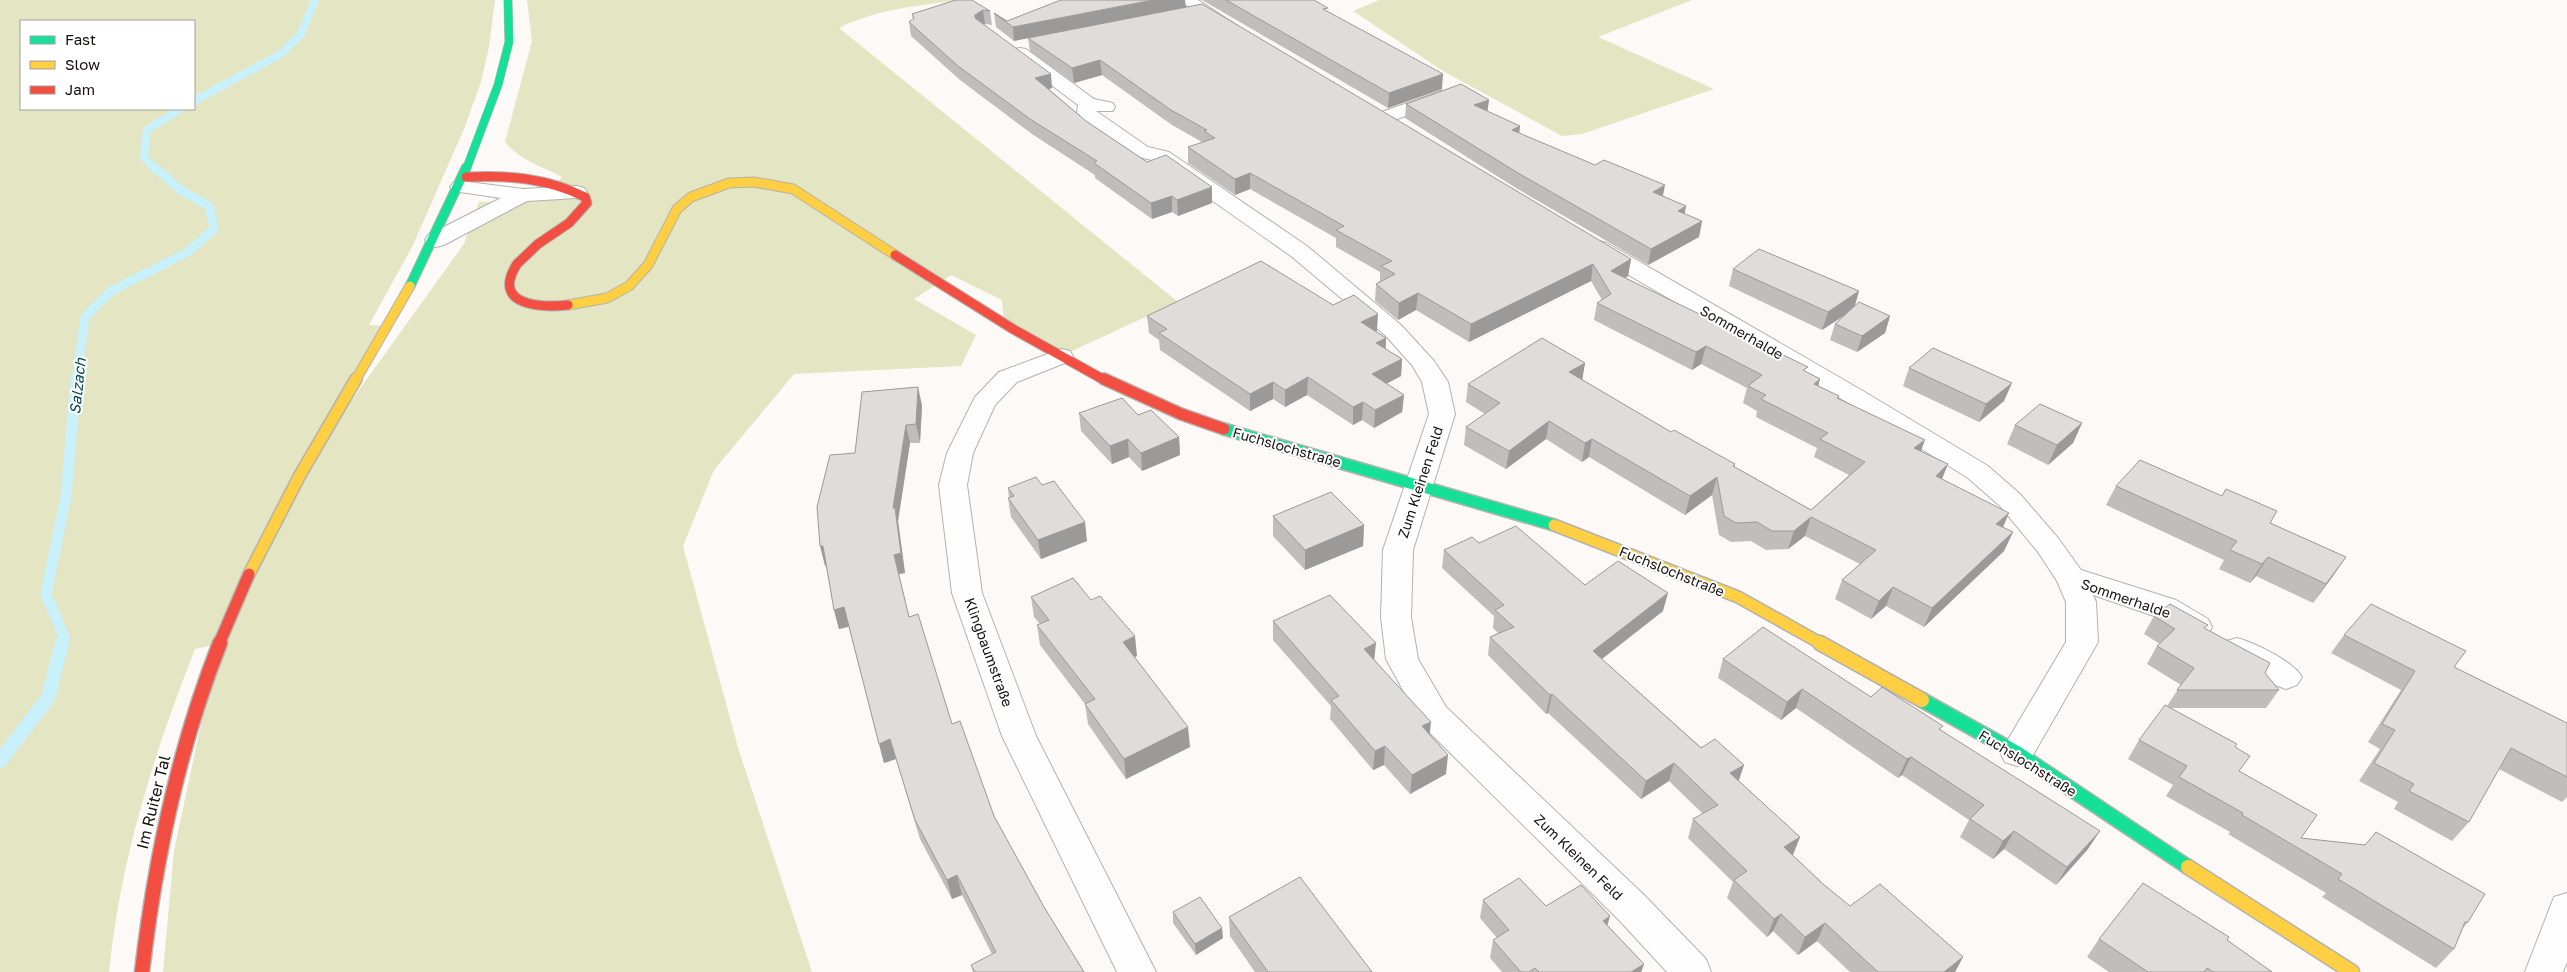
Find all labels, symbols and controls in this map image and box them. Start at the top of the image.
legend [20,20,195,110]
text: Fast [65,30,96,48]
text: Slow [65,55,100,73]
text: Jam [65,80,95,98]
street label: Sommerhalde [1697,301,1787,363]
water label: Salzach [65,356,89,415]
street label: Fuchslochstraße [1231,423,1343,471]
street label: Zum Kleinen Feld [1394,424,1446,540]
street label: Fuchslochstraße [1617,542,1727,600]
street label: Sommerhalde [2079,575,2173,621]
street label: Klingbaumstraße [961,595,1017,709]
street label: Fuchslochstraße [1976,726,2080,800]
street label: Im Ruiter Tal [132,753,174,851]
street label: Zum Kleinen Feld [1531,810,1627,904]

